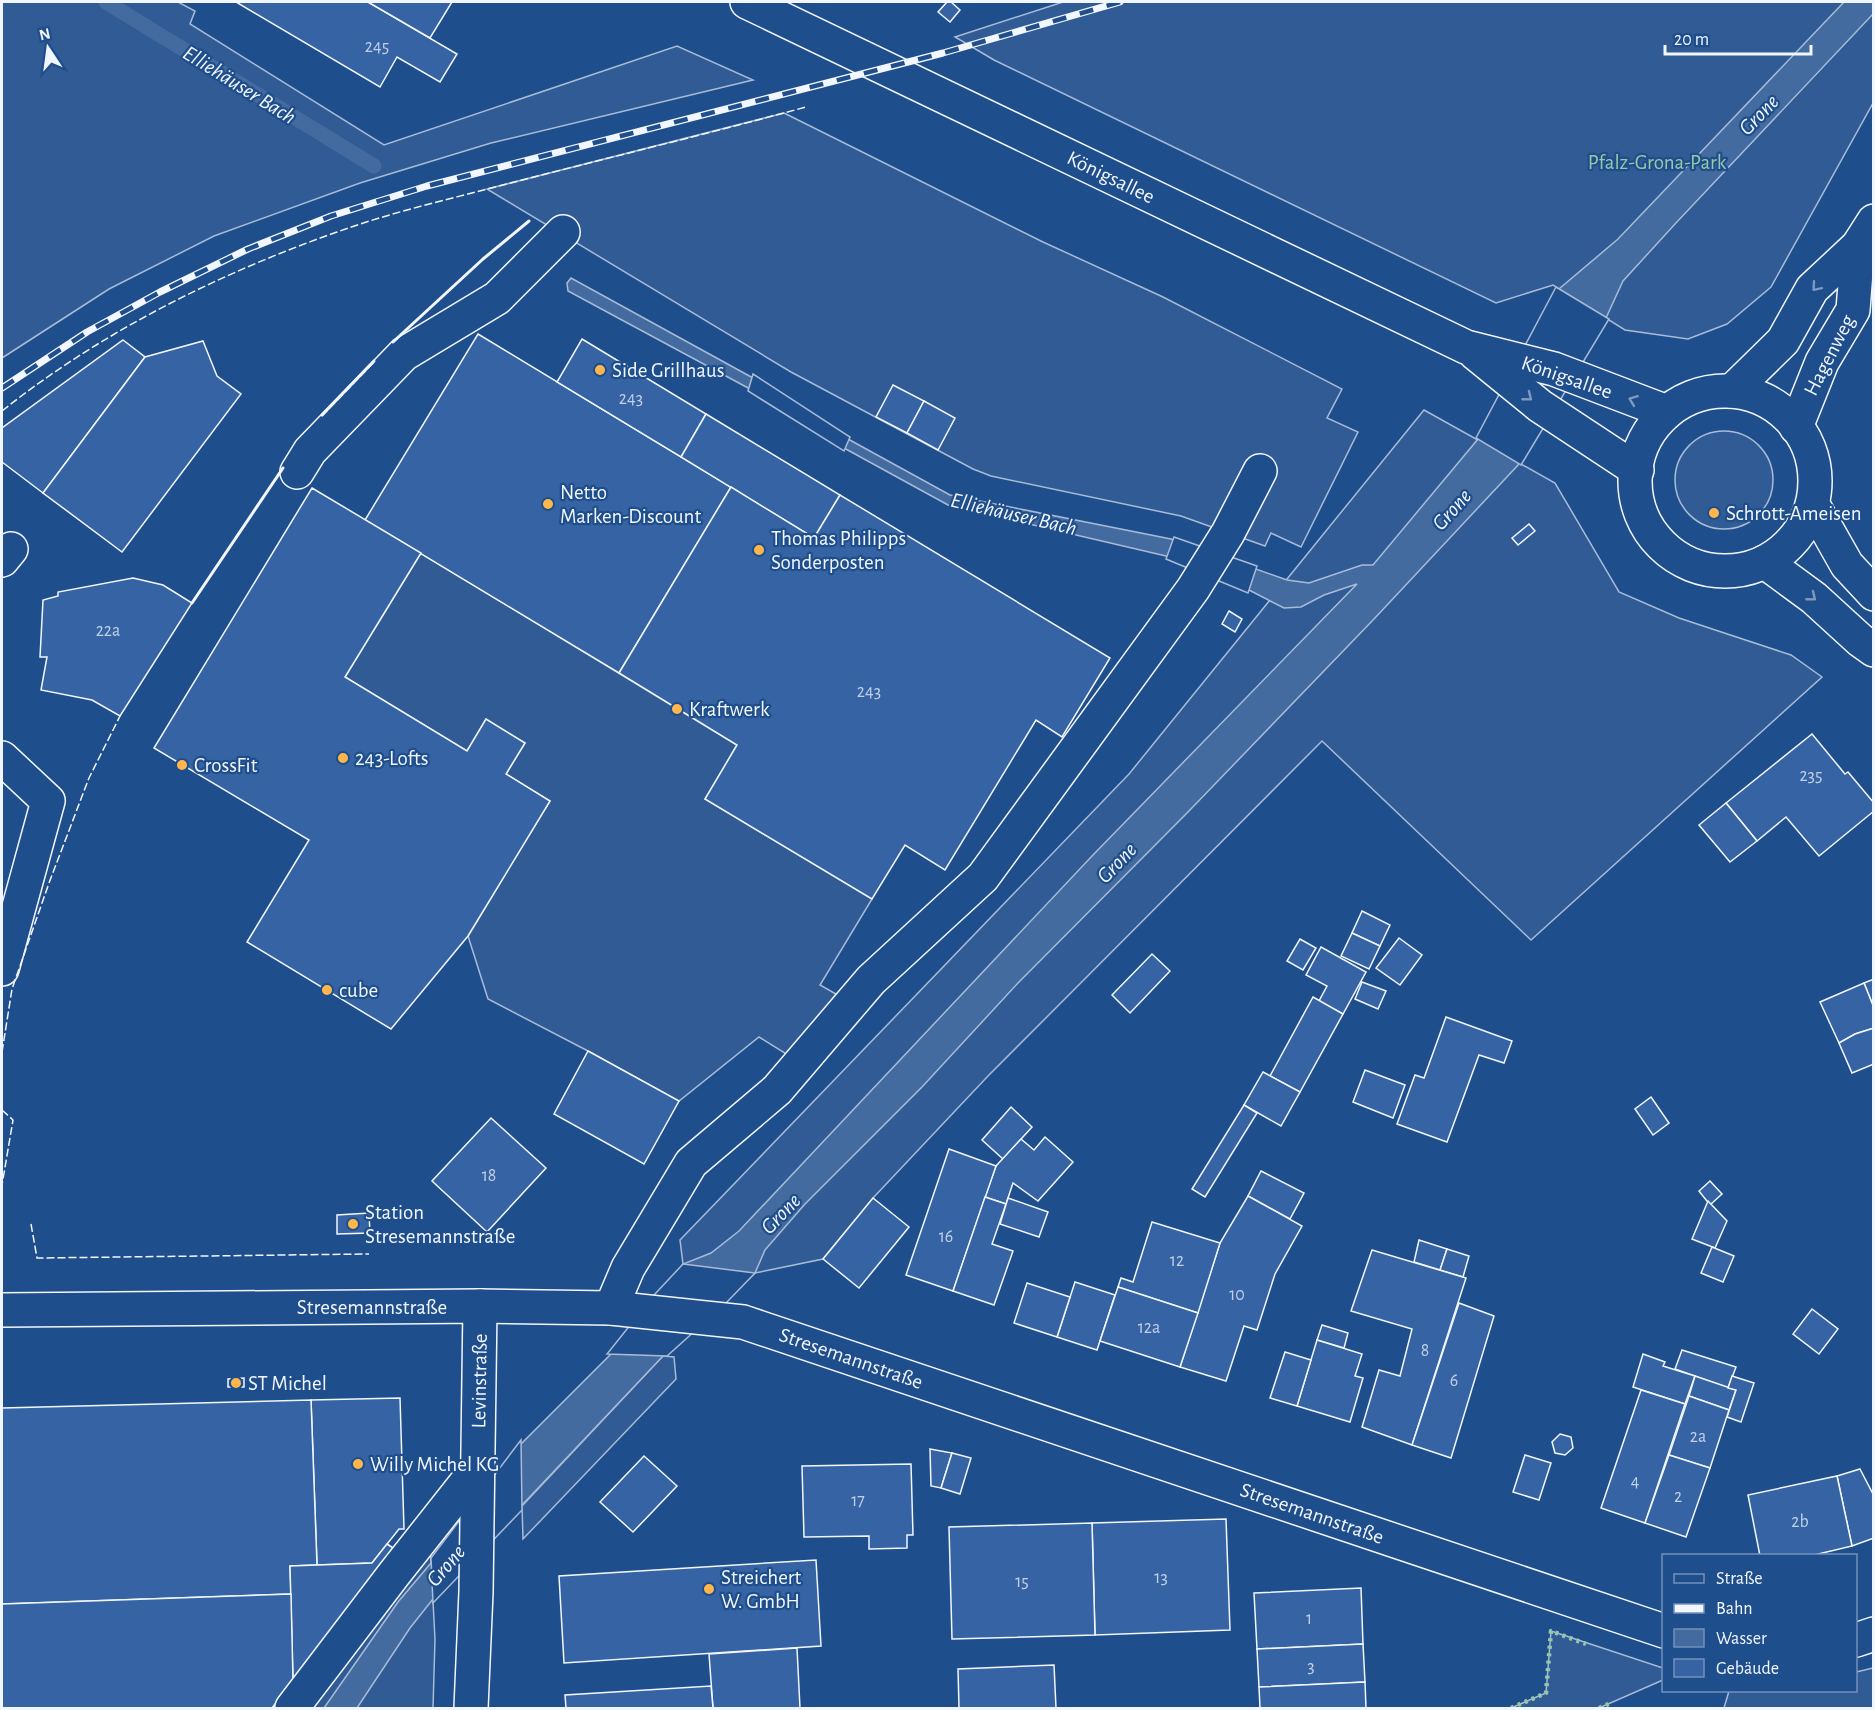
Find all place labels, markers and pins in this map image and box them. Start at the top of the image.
place label: Side Grillhaus [612,360,725,381]
marker: Side Grillhaus [593,363,607,377]
place label: Netto Marken-Discount [560,482,701,527]
marker: Netto Marken-Discount [541,497,555,511]
place label: Schrott-Ameisen [1726,503,1862,524]
marker: Schrott-Ameisen [1707,506,1721,520]
place label: Thomas Philipps Sonderposten [771,528,906,573]
marker: Thomas Philipps Sonderposten [752,543,766,557]
place label: Kraftwerk [689,699,770,720]
marker: Kraftwerk [670,702,684,716]
place label: 243-Lofts [355,748,428,769]
marker: 243-Lofts [336,751,350,765]
place label: CrossFit [194,755,258,776]
marker: CrossFit [175,758,189,772]
place label: cube [339,980,378,1001]
marker: cube [320,983,334,997]
place label: Station Stresemannstraße [365,1202,515,1247]
marker: Station Stresemannstraße [346,1217,360,1231]
place label: ST Michel [248,1373,327,1394]
marker: ST Michel [229,1376,243,1390]
place label: Willy Michel KG [370,1454,499,1475]
marker: Willy Michel KG [351,1457,365,1471]
place label: Streichert W. GmbH [721,1567,802,1612]
marker: Streichert W. GmbH [702,1582,716,1596]

